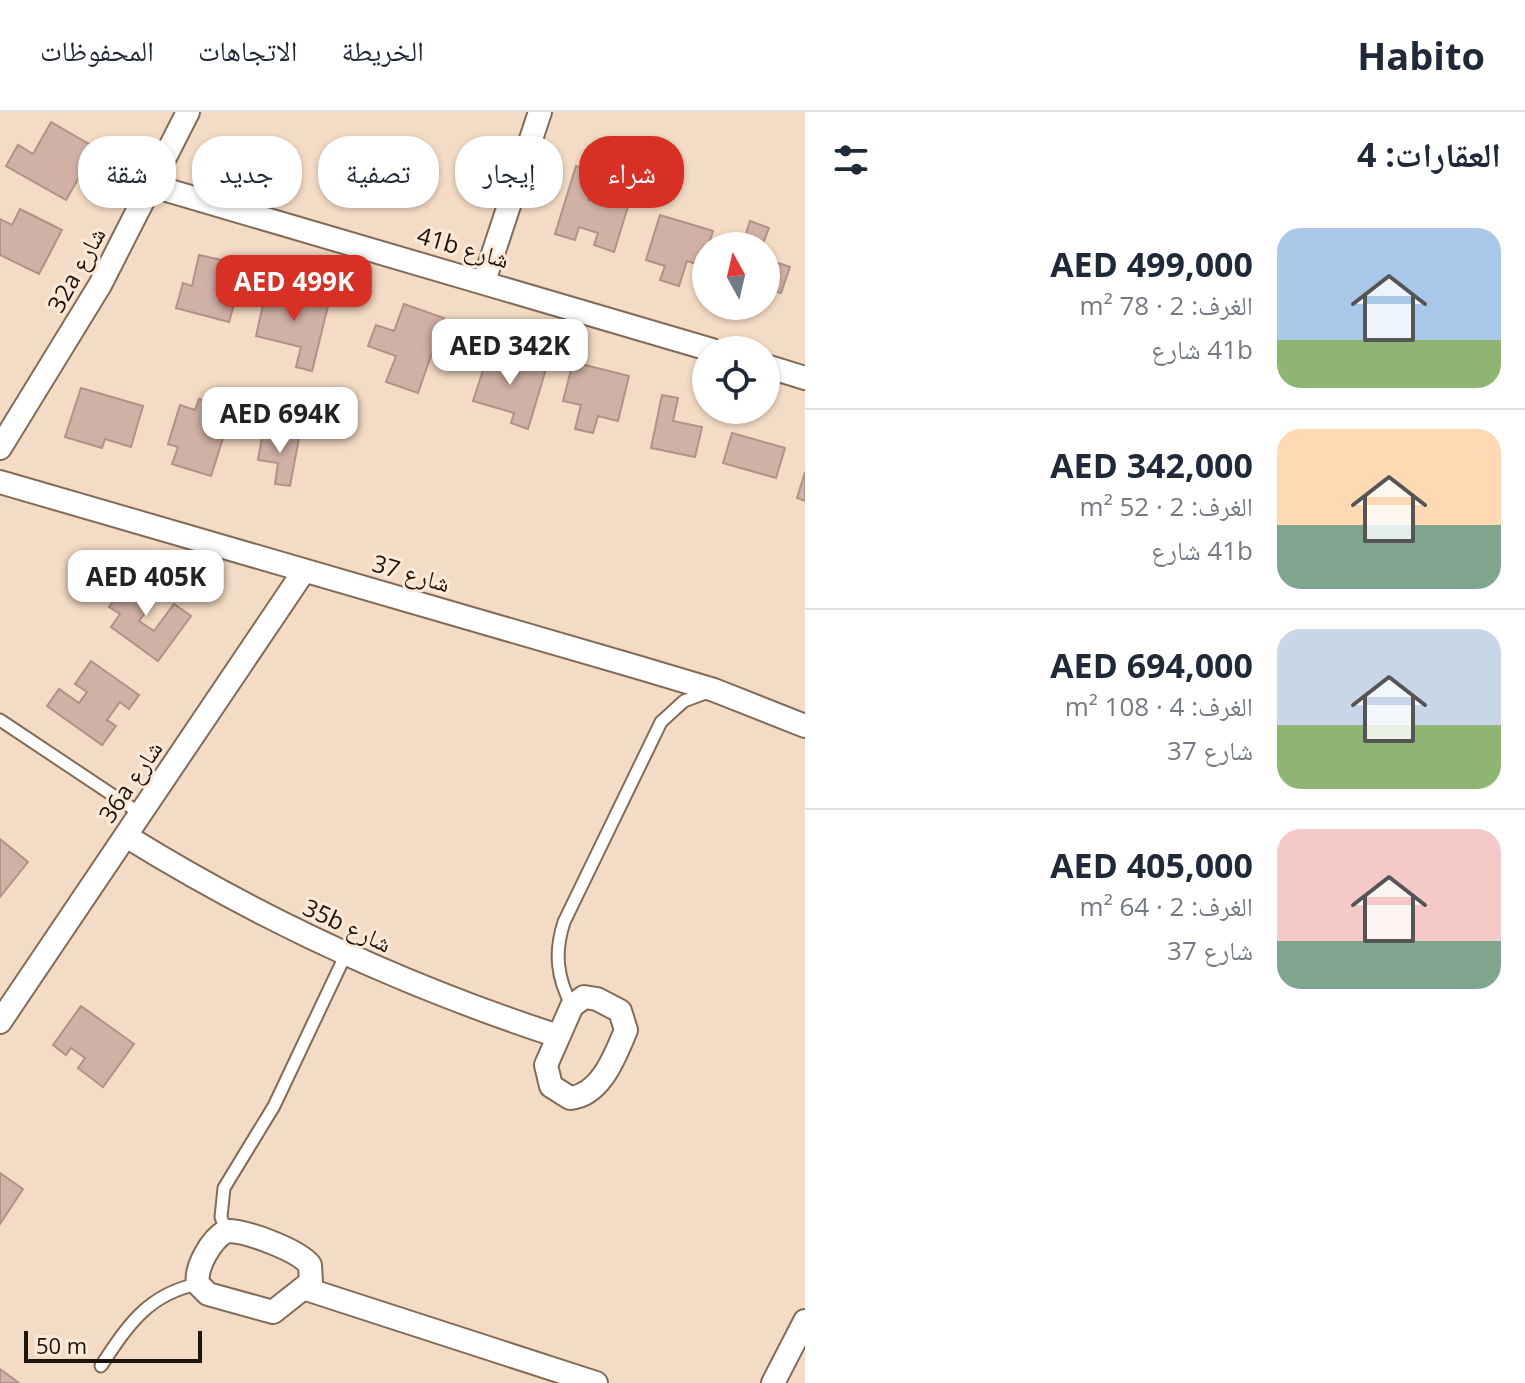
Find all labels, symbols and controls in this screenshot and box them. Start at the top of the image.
text: Habito [1357,29,1485,81]
text: المحفوظات [40,31,154,69]
text: الاتجاهات [198,31,297,69]
text: الخريطة [341,31,424,69]
text: العقارات: 4 [1357,131,1501,177]
chip: شقة [78,136,176,208]
chip: جديد [192,136,302,208]
chip: تصفية [318,136,439,208]
chip: إيجار [455,136,563,208]
chip: شراء [579,136,684,208]
icon: filters [829,138,873,182]
street label: 41b شارع [414,218,513,275]
street label: 32a شارع [39,221,113,318]
north arrow [692,232,780,320]
map controls [692,232,780,424]
text: AED 499,000 [1050,241,1253,287]
pin: AED 499K [211,255,377,323]
icon: home [1341,260,1437,356]
text: AED 499K [234,263,354,299]
text: الغرف: 2 · 78 m² [1080,287,1253,323]
pin: AED 342K [427,319,593,387]
text: AED 342K [450,327,570,363]
text: 41b شارع [1151,331,1253,367]
button: locate [692,336,780,424]
pin: AED 694K [197,387,363,455]
text: AED 694K [220,395,340,431]
text: AED 342,000 [1050,442,1253,488]
icon: home [1341,461,1437,557]
text: الغرف: 2 · 52 m² [1080,488,1253,524]
text: 41b شارع [1151,532,1253,568]
street label: شارع 37 [369,546,454,599]
pin: AED 405K [63,550,229,618]
text: AED 405K [86,558,206,594]
text: AED 694,000 [1050,642,1253,688]
icon: home [1341,661,1437,757]
text: الغرف: 4 · 108 m² [1065,688,1253,724]
text: شارع 37 [1167,732,1253,768]
street label: 36a شارع [90,734,169,829]
text: AED 405,000 [1050,842,1253,888]
icon: home [1341,861,1437,957]
text: الغرف: 2 · 64 m² [1080,888,1253,924]
street label: 35b شارع [298,890,397,959]
text: شارع 37 [1167,932,1253,968]
scale bar [24,1327,202,1363]
text: 50 m [36,1330,87,1360]

